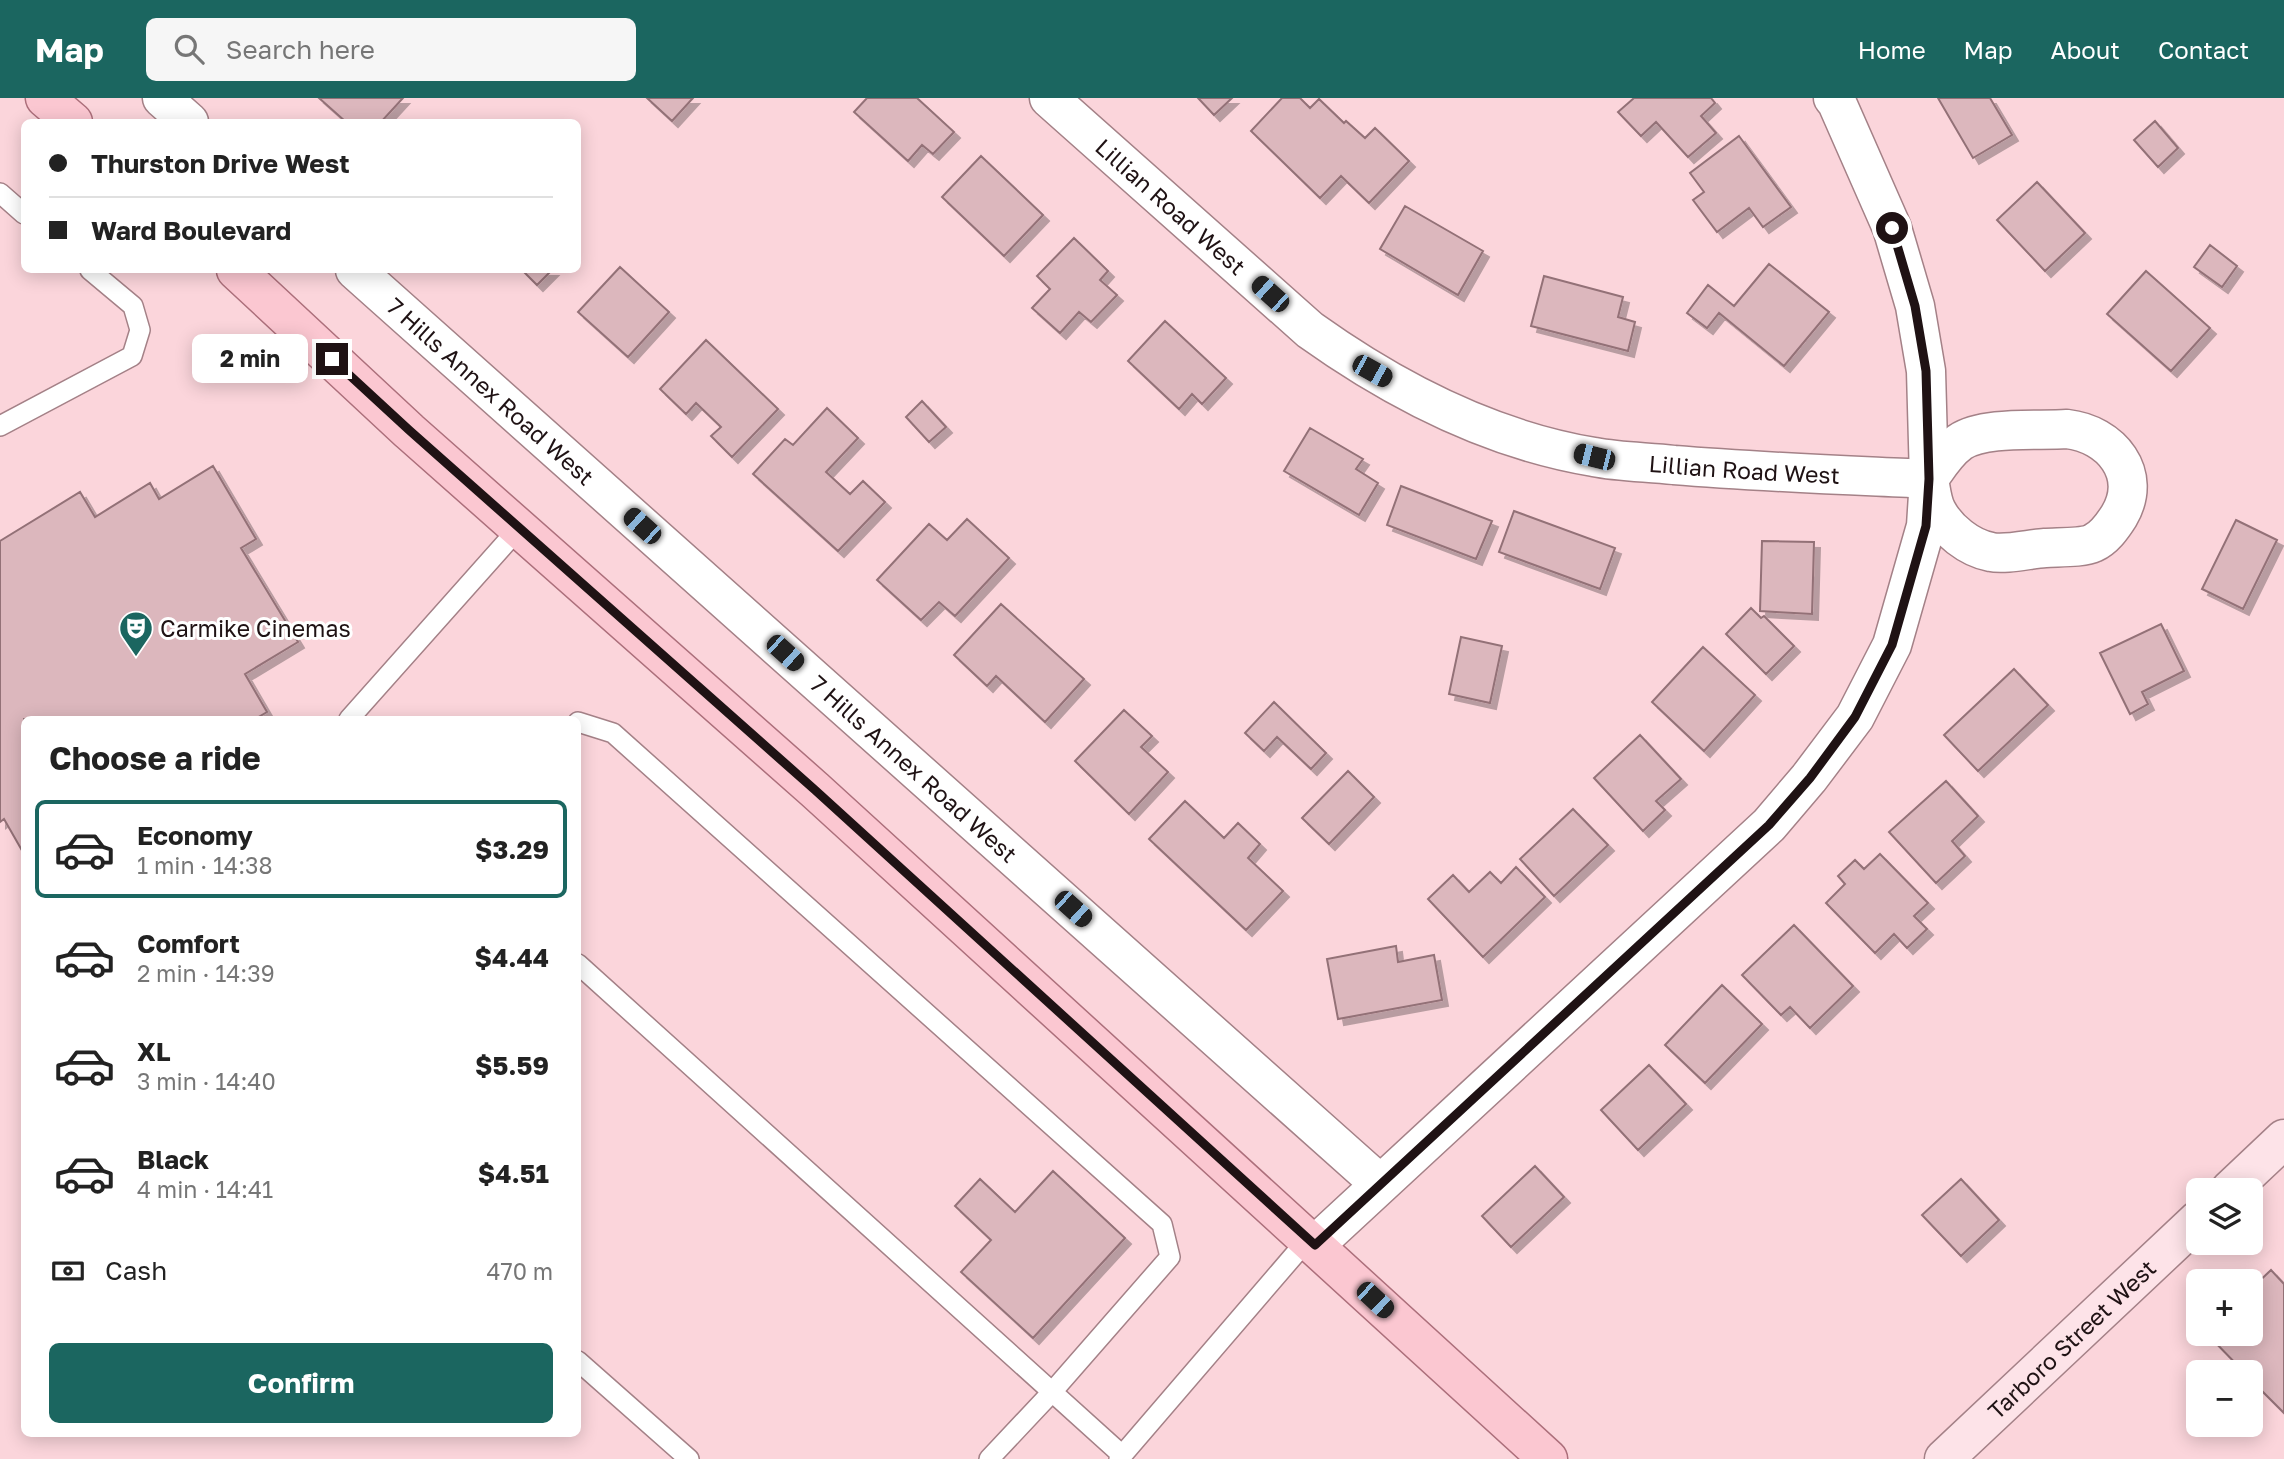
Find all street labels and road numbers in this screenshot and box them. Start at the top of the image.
street label: Lillian Road West [1090,132,1252,280]
street label: 7 Hills Annex Road West [382,292,600,491]
street label: Lillian Road West [1648,449,1841,489]
street label: 7 Hills Annex Road West [805,669,1023,868]
street label: Tarboro Street West [1982,1253,2161,1425]

